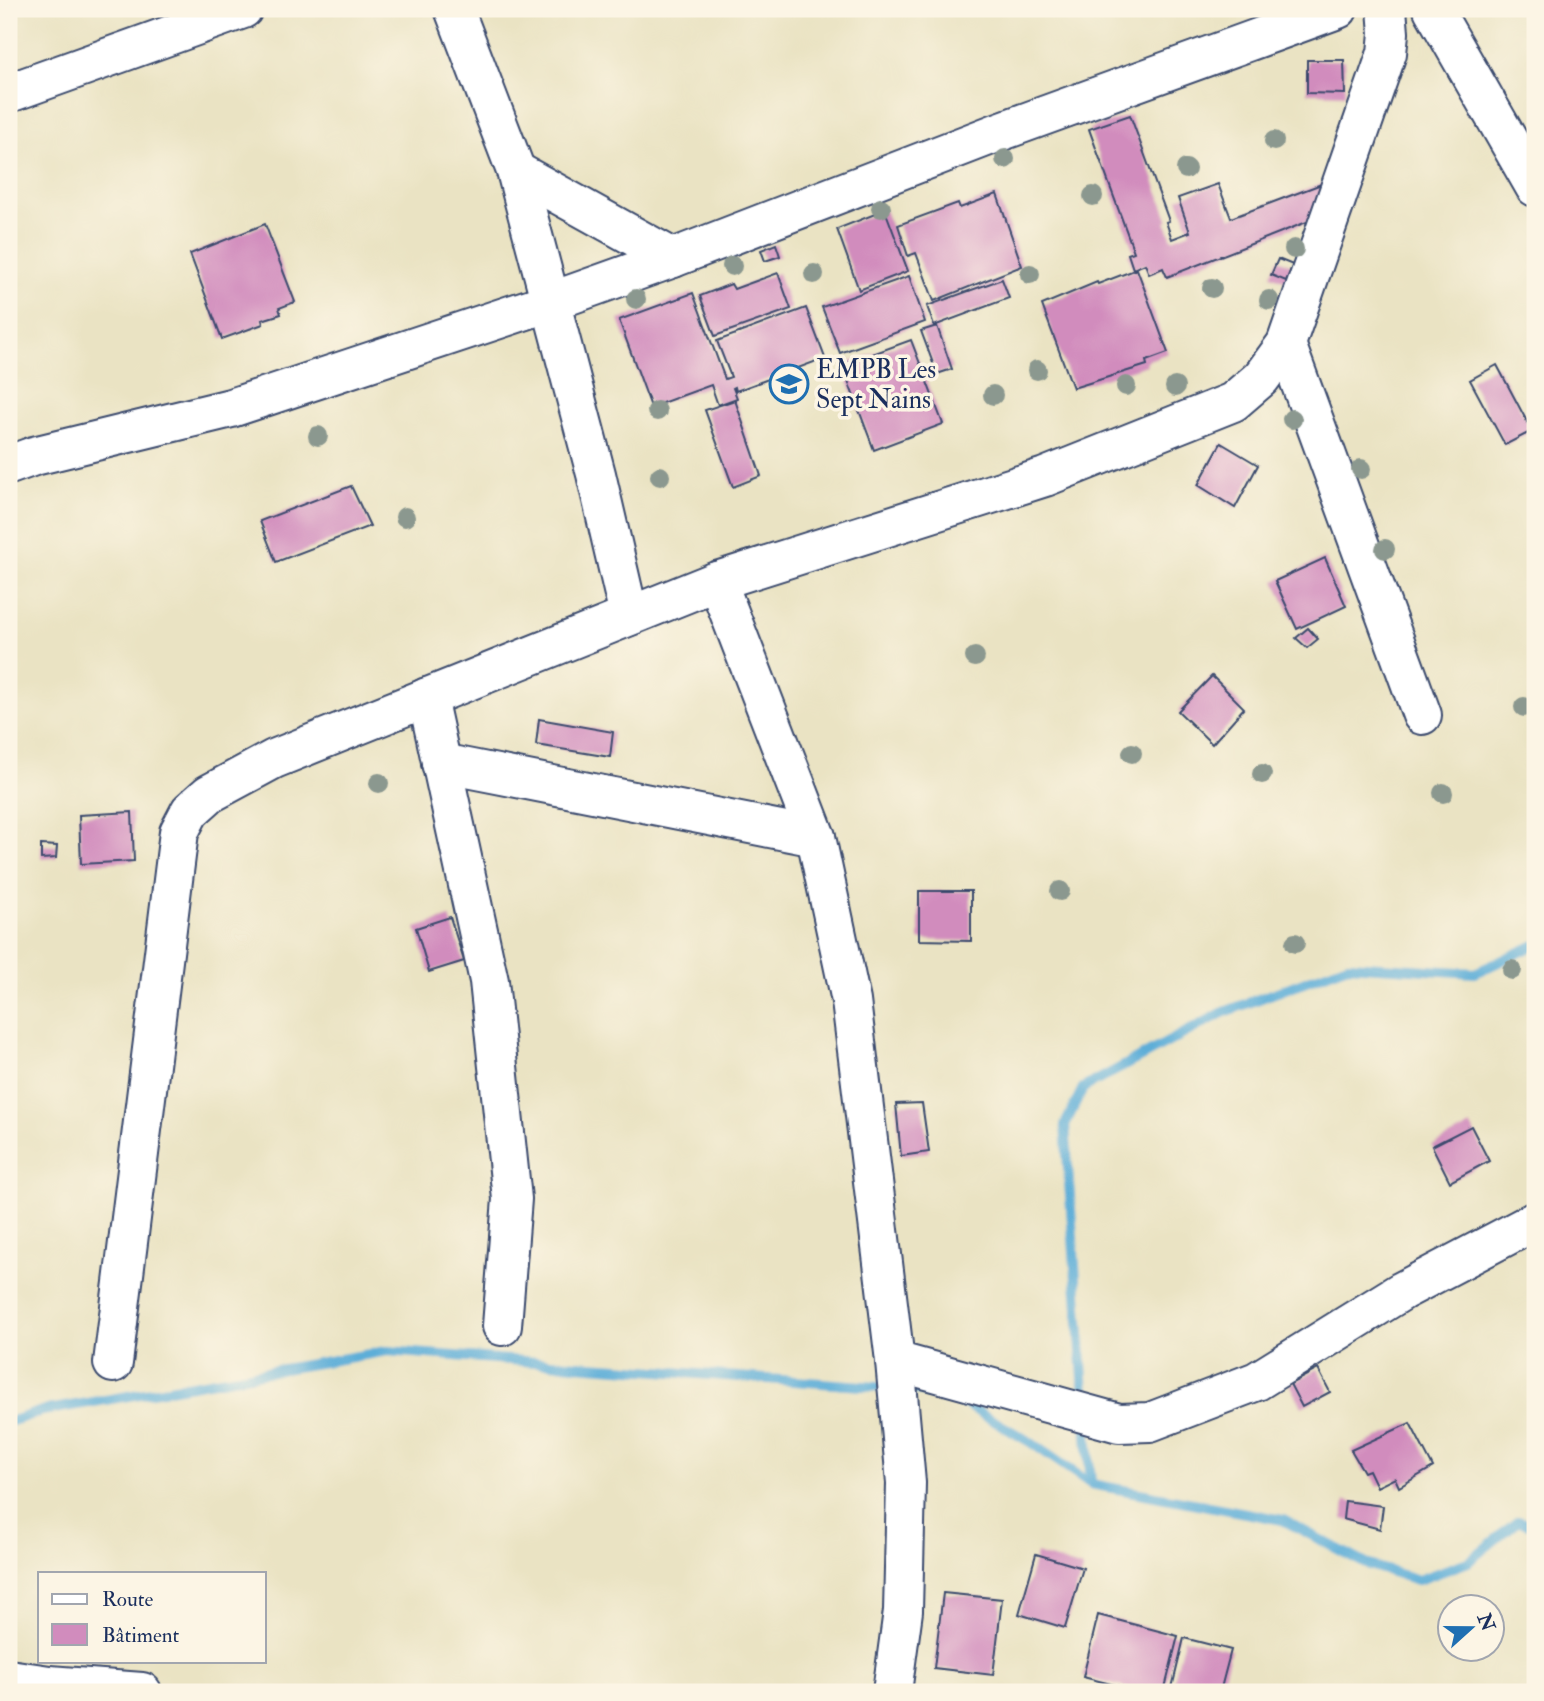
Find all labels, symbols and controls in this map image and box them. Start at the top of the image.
place label: EMPB Les Sept Nains [816,354,936,417]
school or university icon: EMPB Les Sept Nains [768,363,810,405]
legend [38,1572,266,1662]
text: Route [102,1586,154,1613]
north arrow [1436,1592,1506,1662]
text: N [1471,1609,1501,1635]
text: Bâtiment [102,1622,179,1649]

